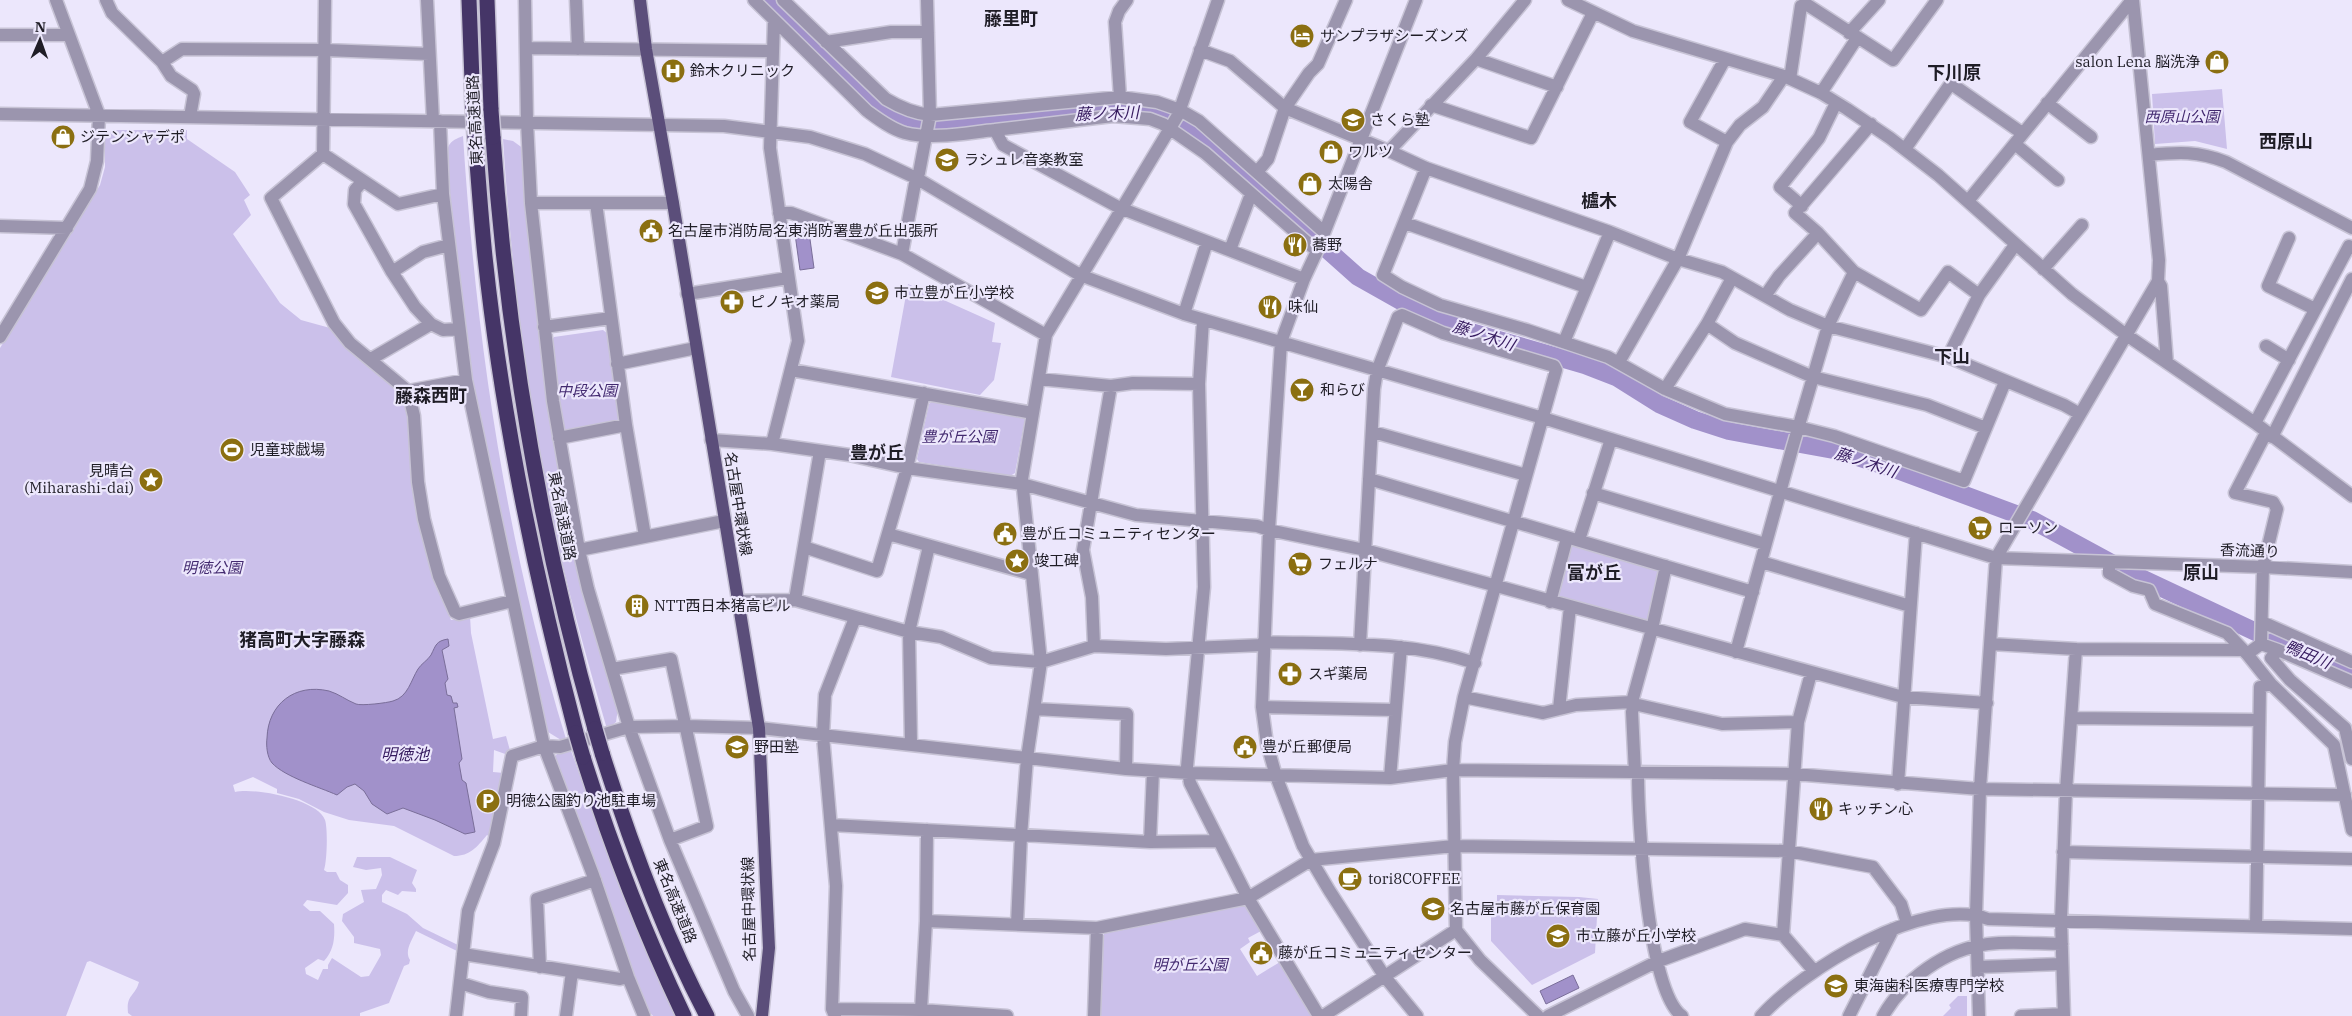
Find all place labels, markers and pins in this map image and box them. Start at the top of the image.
hotel icon: サンプラザシーズンズ [1289,23,1315,49]
place label: サンプラザシーズンズ [1320,26,1469,45]
shop icon: salon Lena 脳洗浄 [2204,49,2230,75]
place label: salon Lena 脳洗浄 [2075,52,2200,71]
hospital icon: 鈴木クリニック [660,58,686,84]
place label: 鈴木クリニック [690,61,795,80]
school or university icon: さくら塾 [1340,107,1366,133]
place label: さくら塾 [1370,110,1430,129]
shop icon: ジテンシャデポ [50,124,76,150]
place label: ジテンシャデポ [80,127,185,146]
shop icon: ワルツ [1318,139,1344,165]
place label: ワルツ [1348,142,1393,161]
school or university icon: ラシュレ音楽教室 [934,147,960,173]
place label: ラシュレ音楽教室 [964,150,1083,169]
shop icon: 太陽舎 [1297,171,1323,197]
place label: 太陽舎 [1328,174,1373,193]
public building icon: 名古屋市消防局名東消防署豊が丘出張所 [638,218,664,244]
place label: 名古屋市消防局名東消防署豊が丘出張所 [668,221,938,240]
restaurant icon: 蕎野 [1282,232,1308,258]
place label: 蕎野 [1312,235,1342,254]
school or university icon: 市立豊が丘小学校 [864,280,890,306]
place label: 市立豊が丘小学校 [894,283,1014,302]
pharmacy icon: ピノキオ薬局 [719,289,745,315]
place label: ピノキオ薬局 [750,292,840,311]
restaurant icon: 味仙 [1257,294,1283,320]
place label: 味仙 [1288,297,1318,316]
bar icon: 和らび [1289,377,1315,403]
place label: 和らび [1320,380,1365,399]
sports icon: 児童球戯場 [219,437,245,463]
place label: 児童球戯場 [250,440,325,459]
place label: 見晴台 (Miharashi-dai) [24,461,134,497]
place icon: 見晴台 (Miharashi-dai) [138,467,164,493]
supermarket icon: ローソン [1967,515,1993,541]
place label: ローソン [1998,518,2058,537]
public building icon: 豊が丘コミュニティセンター [992,521,1018,547]
place label: 豊が丘コミュニティセンター [1022,524,1216,543]
place icon: 竣工碑 [1004,548,1030,574]
place label: 竣工碑 [1034,551,1079,570]
supermarket icon: フェルナ [1287,551,1313,577]
place label: フェルナ [1318,554,1378,573]
building icon: NTT西日本猪高ビル [624,593,650,619]
place label: NTT西日本猪高ビル [654,596,791,615]
pharmacy icon: スギ薬局 [1277,661,1303,687]
place label: スギ薬局 [1308,664,1368,683]
school or university icon: 野田塾 [724,734,750,760]
public building icon: 豊が丘郵便局 [1232,734,1258,760]
place label: 野田塾 [754,737,799,756]
place label: 豊が丘郵便局 [1262,737,1352,756]
parking icon: 明徳公園釣り池駐車場 [475,788,501,814]
place label: 明徳公園釣り池駐車場 [506,791,656,810]
restaurant icon: キッチン心 [1808,796,1834,822]
place label: キッチン心 [1838,799,1913,818]
cafe icon: tori8COFFEE [1337,866,1363,892]
place label: tori8COFFEE [1368,869,1460,888]
school or university icon: 名古屋市藤が丘保育園 [1420,896,1446,922]
place label: 名古屋市藤が丘保育園 [1450,899,1600,918]
school or university icon: 市立藤が丘小学校 [1545,923,1571,949]
place label: 市立藤が丘小学校 [1576,926,1696,945]
public building icon: 藤が丘コミュニティセンター [1248,940,1274,966]
place label: 藤が丘コミュニティセンター [1278,943,1472,962]
school or university icon: 東海歯科医療専門学校 [1823,973,1849,999]
place label: 東海歯科医療専門学校 [1854,976,2004,995]

